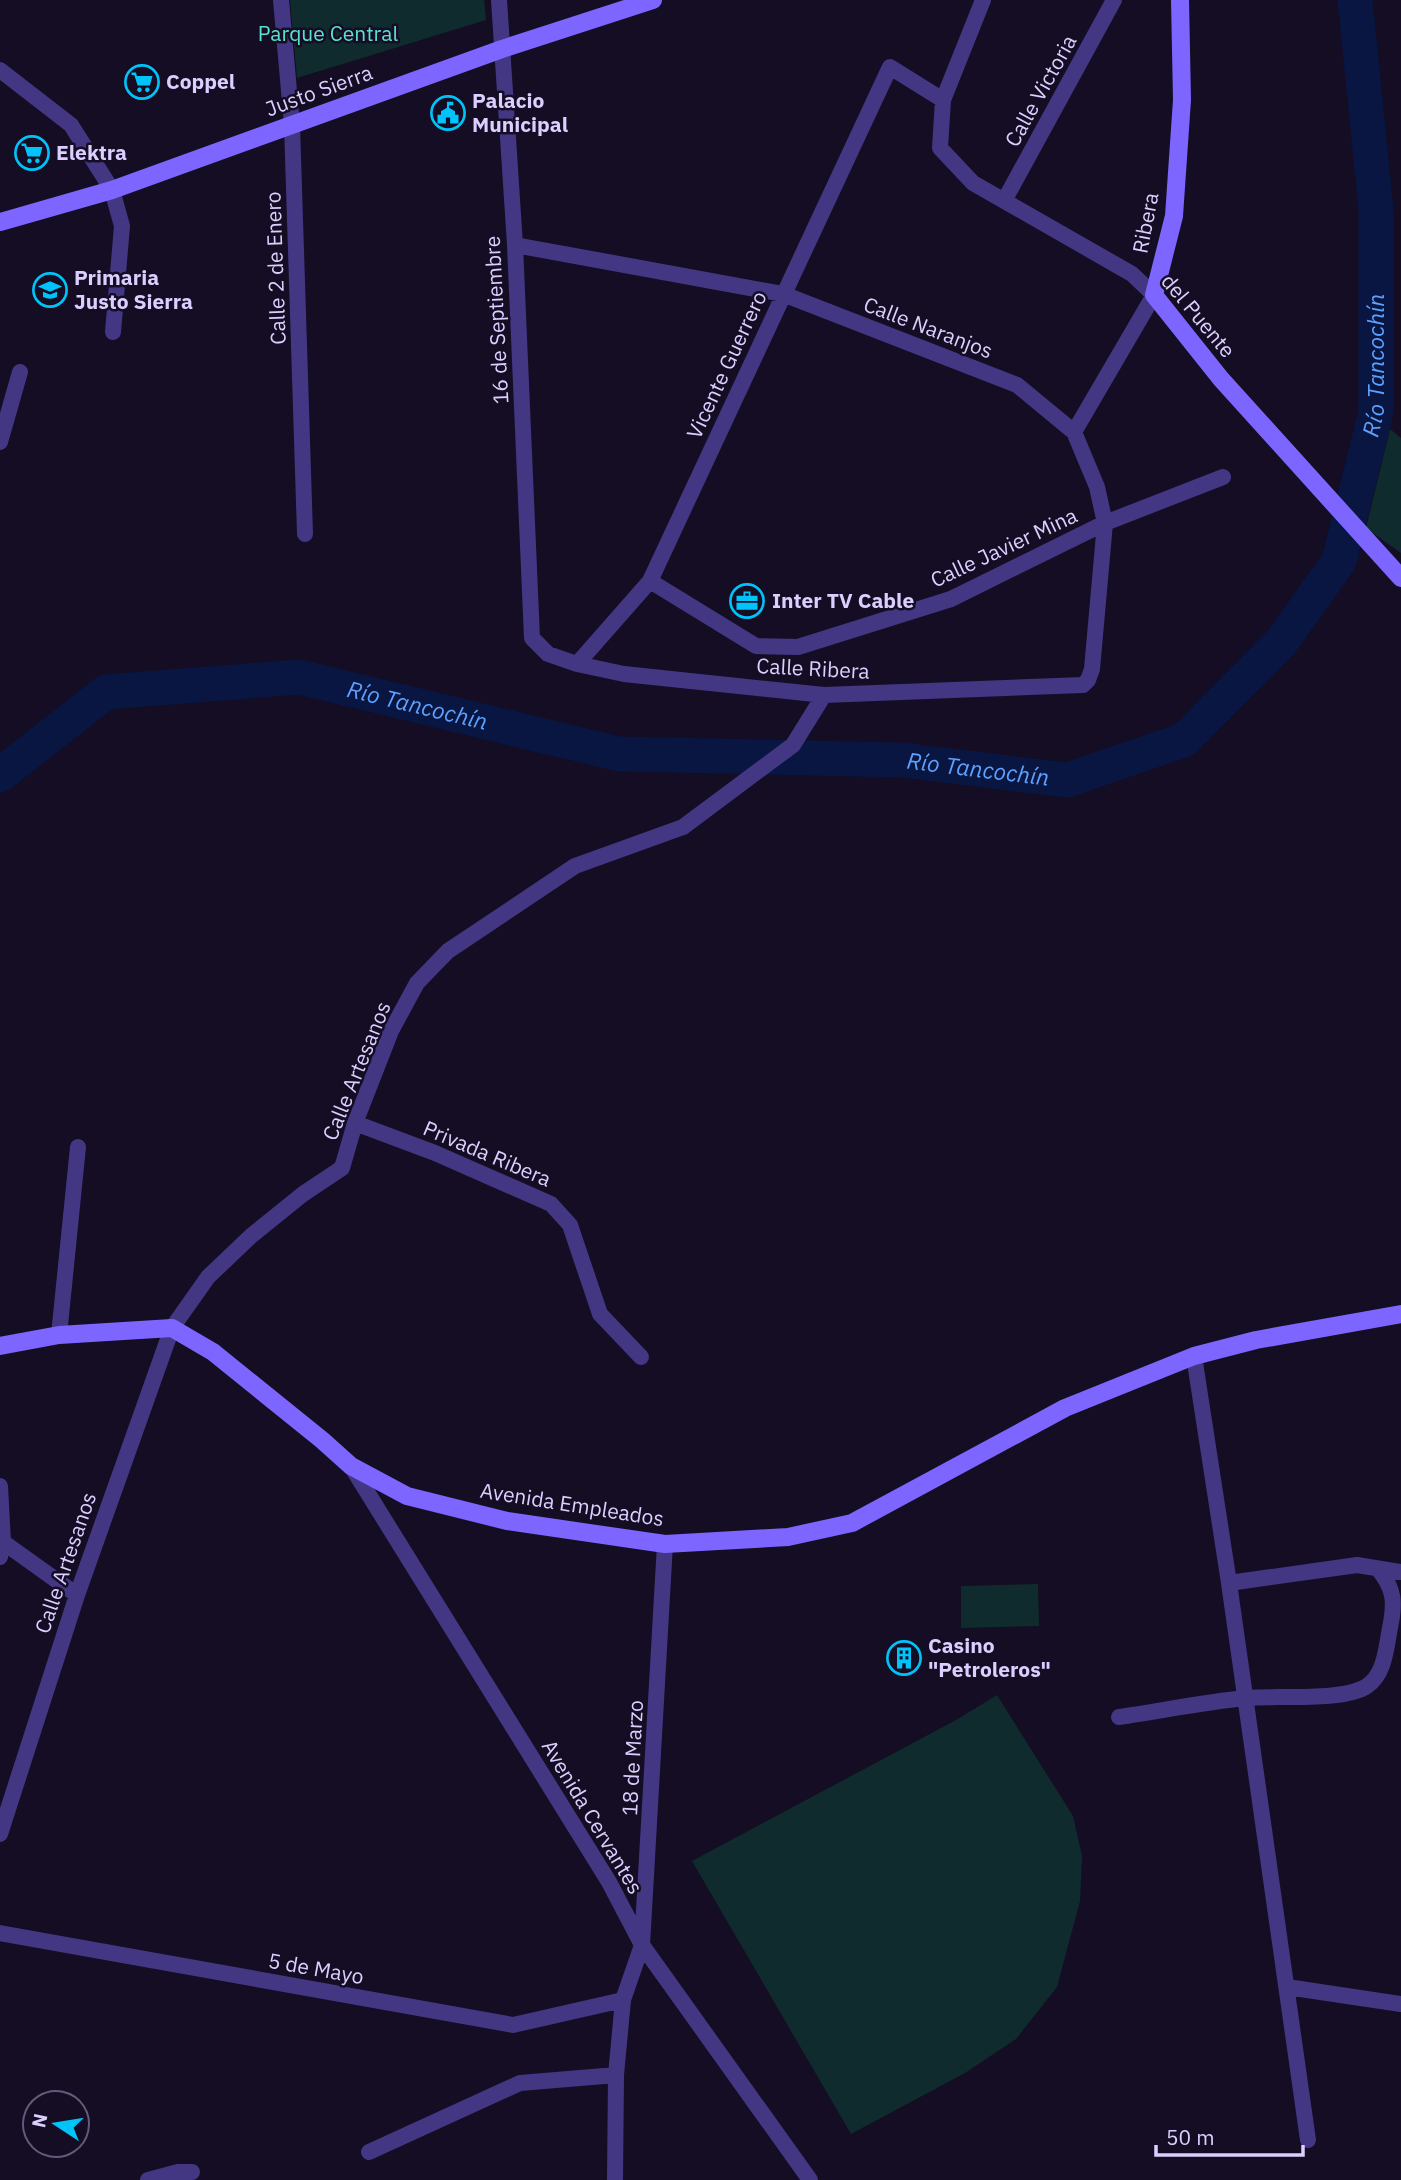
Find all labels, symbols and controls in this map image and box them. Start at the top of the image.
park label: Parque Central [258,19,398,47]
street label: Calle Victoria [998,30,1082,151]
street label: Justo Sierra [261,58,376,122]
supermarket icon: Coppel [123,63,161,101]
place label: Coppel [166,67,235,95]
place label: Palacio Municipal [472,86,568,138]
public building icon: Palacio Municipal [429,94,467,132]
supermarket icon: Elektra [13,134,51,172]
place label: Elektra [56,138,127,166]
street label: Ribera [1125,190,1165,256]
street label: Calle 2 de Enero [258,191,292,345]
street label: 16 de Septiembre [478,235,514,405]
place label: Primaria Justo Sierra [74,263,193,315]
street label: del Puente [1155,268,1242,363]
school or university icon: Primaria Justo Sierra [31,271,69,309]
street label: Vicente Guerrero [680,286,773,443]
street label: Calle Naranjos [860,290,997,365]
water label: Río Tancochín [1354,294,1390,440]
street label: Calle Javier Mina [926,501,1082,593]
office icon: Inter TV Cable [728,582,766,620]
place label: Inter TV Cable [772,586,914,614]
street label: Calle Ribera [756,651,870,685]
water label: Río Tancochín [344,673,491,736]
water label: Río Tancochín [905,745,1051,792]
street label: Calle Artesanos [315,997,397,1144]
street label: Privada Ribera [419,1114,556,1193]
street label: Avenida Empleados [478,1476,666,1532]
street label: Calle Artesanos [28,1488,102,1637]
place label: Casino "Petroleros" [928,1631,1051,1683]
building icon: Casino "Petroleros" [885,1639,923,1677]
street label: 18 de Marzo [615,1699,649,1817]
street label: Avenida Cervantes [536,1734,650,1899]
street label: 5 de Mayo [266,1946,366,1990]
north arrow [21,2089,91,2159]
text: N [26,2111,53,2130]
scale bar [1156,2114,1303,2158]
text: 50 m [1166,2123,1215,2151]

